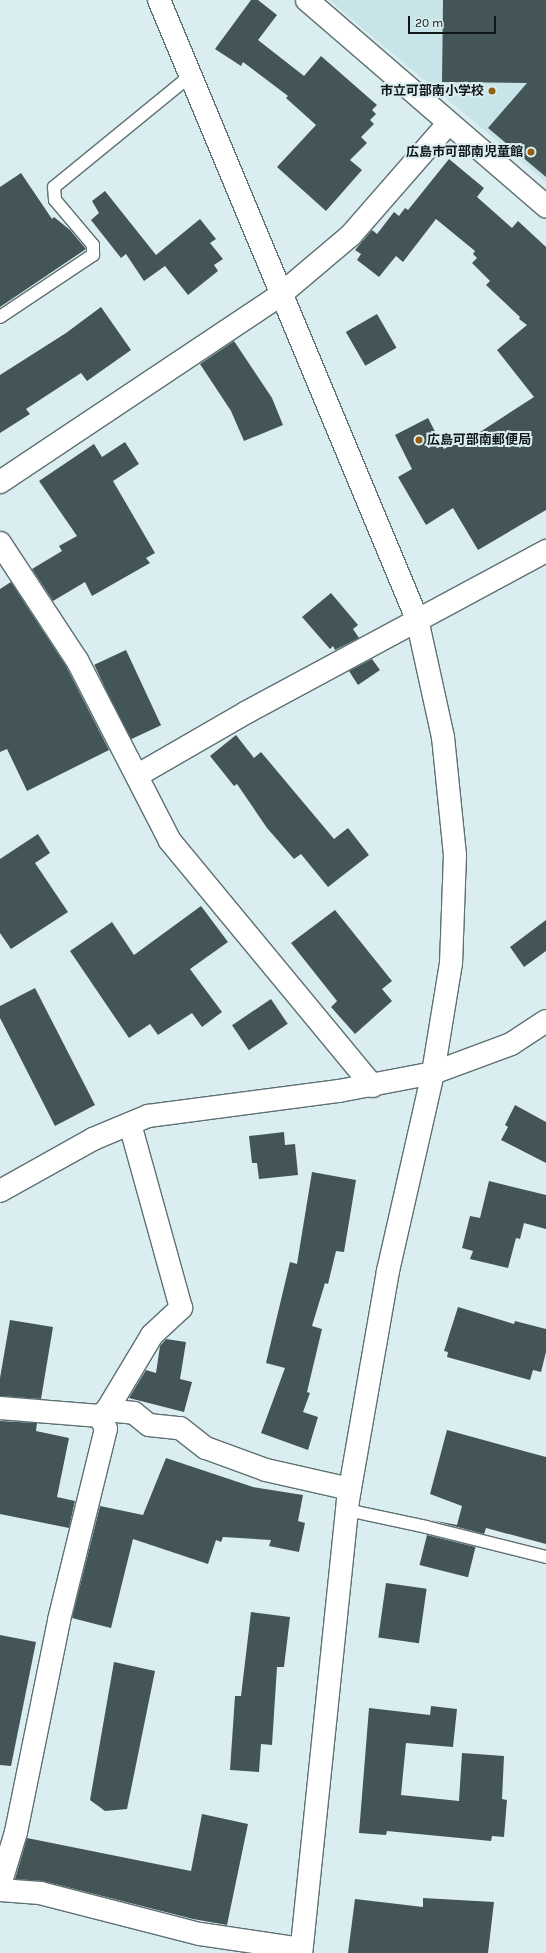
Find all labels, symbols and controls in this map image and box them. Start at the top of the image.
scale bar [410,8,498,34]
text: 20 m [415,16,443,30]
place label: 市立可部南小学校 [380,83,484,99]
marker: 市立可部南小学校 [487,86,497,96]
place label: 広島市可部南児童館 [406,144,523,160]
marker: 広島市可部南児童館 [526,147,536,157]
place label: 広島可部南郵便局 [427,432,531,448]
marker: 広島可部南郵便局 [414,435,424,445]

